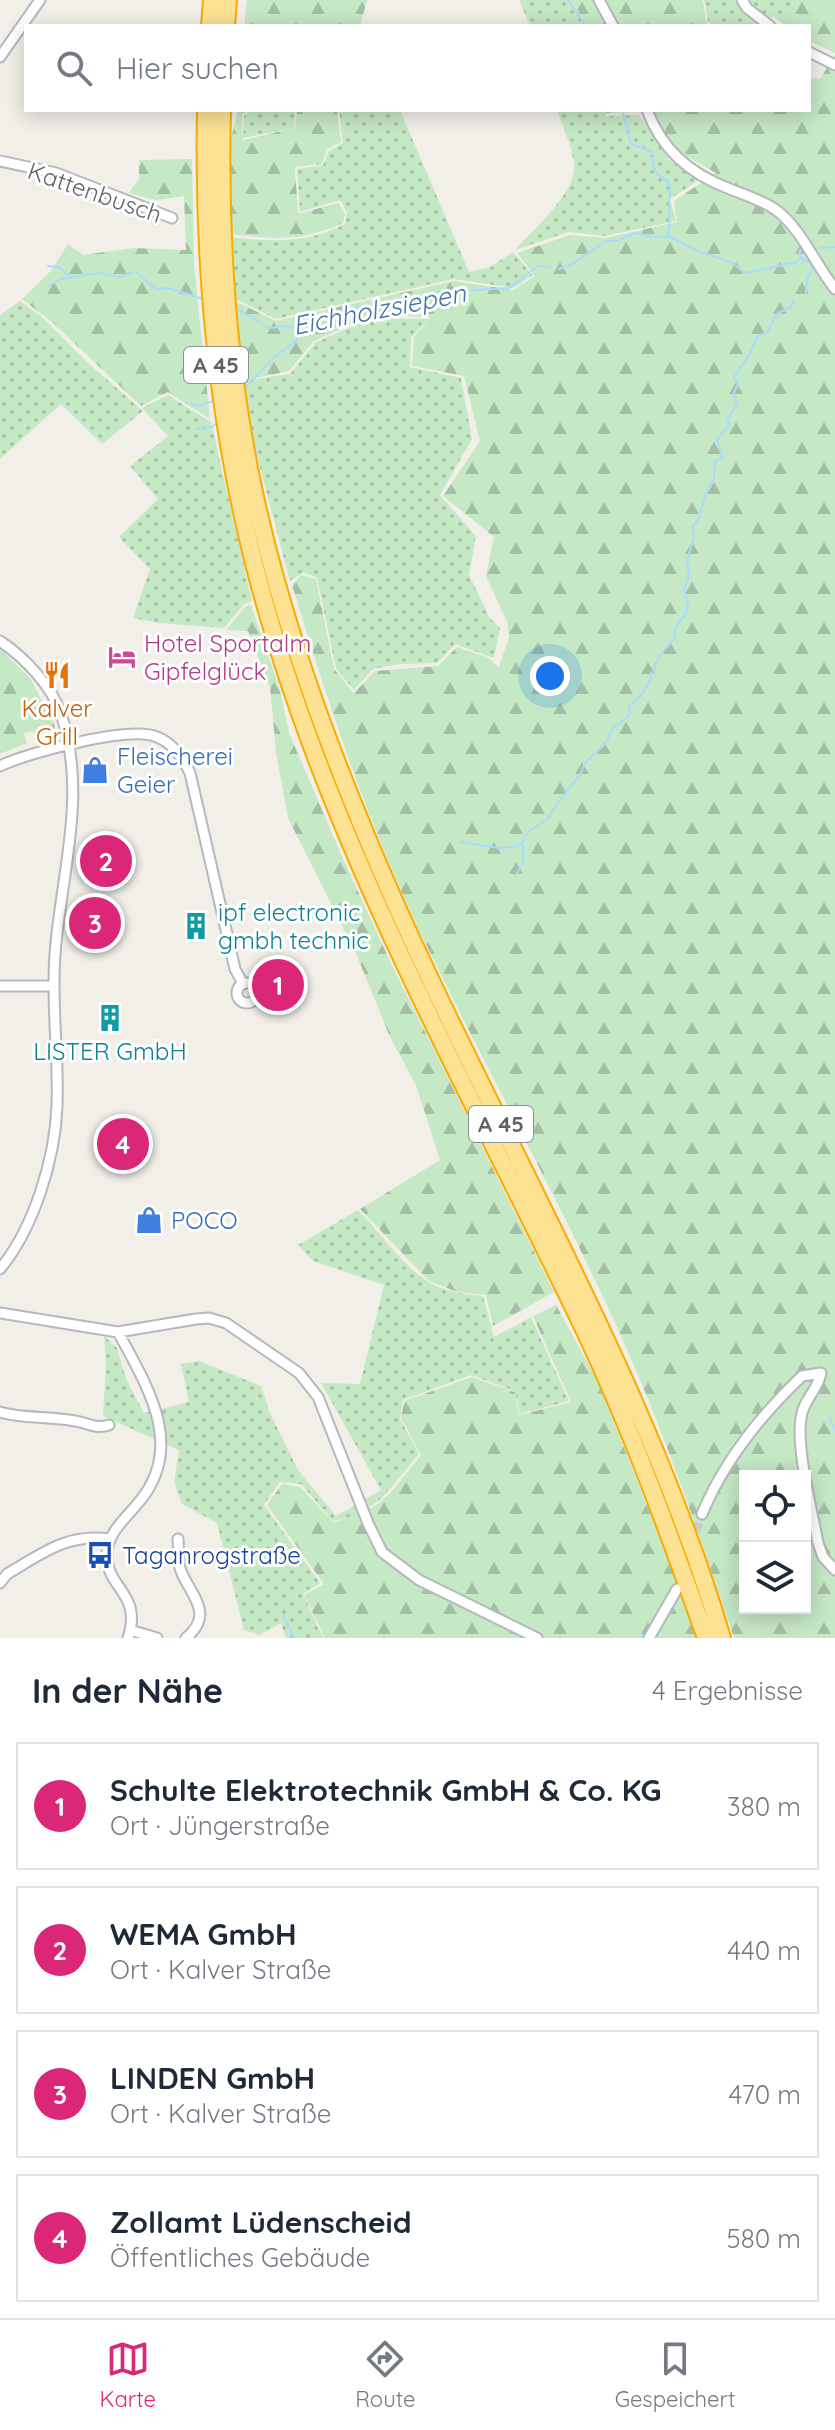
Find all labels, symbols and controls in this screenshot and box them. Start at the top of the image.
search box [24,24,811,112]
icon: search [52,46,96,90]
text: Hier suchen [116,49,279,87]
street label: Kattenbusch [24,155,166,229]
water label: Eichholzsiepen [290,276,469,342]
road number: A 45 [184,347,248,383]
place label: Hotel Sportalm Gipfelglück [144,628,311,686]
hotel icon: Hotel Sportalm Gipfelglück [107,642,137,672]
your location [530,656,570,696]
restaurant icon: Kalver Grill [42,660,72,690]
place label: Kalver Grill [21,693,93,751]
place label: Fleischerei Geier [117,741,233,799]
shop icon: Fleischerei Geier [80,755,110,785]
pin: 2 [80,831,132,891]
pin: 3 [69,893,121,953]
place label: ipf electronic gmbh technic [218,897,369,955]
building icon: ipf electronic gmbh technic [181,911,211,941]
pin: 1 [252,955,304,1015]
building icon: LISTER GmbH [95,1003,125,1033]
place label: LISTER GmbH [33,1036,187,1066]
road number: A 45 [469,1106,533,1142]
pin: 4 [97,1114,149,1174]
shop icon: POCO [134,1205,164,1235]
place label: POCO [171,1205,238,1235]
map controls [739,1470,811,1614]
button: locate [739,1470,811,1542]
bus stop icon: Taganrogstraße [85,1540,115,1570]
place label: Taganrogstraße [122,1540,301,1570]
button: layers [739,1542,811,1614]
text: In der Nähe [32,1669,223,1712]
text: 4 Ergebnisse [652,1674,803,1707]
text: Schulte Elektrotechnik GmbH & Co. KG [110,1771,662,1809]
text: 1 [55,1790,65,1823]
text: 380 m [727,1790,801,1823]
text: Ort · Jüngerstraße [110,1809,330,1842]
text: WEMA GmbH [110,1915,297,1953]
text: 2 [53,1934,67,1967]
text: 440 m [727,1934,801,1967]
text: Ort · Kalver Straße [110,1953,331,1986]
text: LINDEN GmbH [110,2059,315,2097]
text: 3 [53,2078,67,2111]
text: 470 m [728,2078,801,2111]
text: Ort · Kalver Straße [110,2097,331,2130]
text: Zollamt Lüdenscheid [110,2203,412,2241]
text: 4 [52,2222,68,2255]
text: 580 m [727,2222,801,2255]
text: Öffentliches Gebäude [110,2241,370,2274]
tab: Karte [100,2337,156,2413]
tab: Route [355,2337,415,2413]
tab: Gespeichert [615,2337,735,2413]

